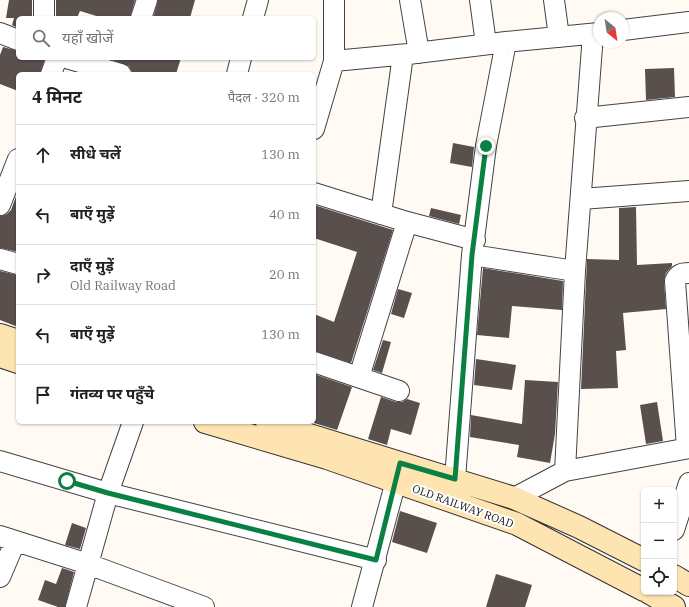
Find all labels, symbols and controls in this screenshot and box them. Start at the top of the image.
north arrow [593,12,629,48]
search box [16,16,316,60]
icon: search [30,27,52,49]
text: यहाँ खोजें [62,28,113,47]
text: 4 मिनट [32,86,82,108]
text: पैदल · 320 m [228,89,300,106]
route end [477,137,495,155]
icon: ahead [32,144,54,166]
text: सीधे चलें [70,144,121,163]
text: 130 m [261,146,300,163]
icon: left [32,204,54,226]
text: बाएँ मुड़ें [70,204,115,223]
text: 40 m [269,206,300,223]
text: दाएँ मुड़ें [70,256,114,275]
icon: right [32,264,54,286]
text: 20 m [269,266,300,283]
text: Old Railway Road [70,277,176,294]
icon: left [32,324,54,346]
text: बाएँ मुड़ें [70,324,115,343]
text: 130 m [261,326,300,343]
icon: arrive [32,384,54,406]
text: गंतव्य पर पहुँचे [70,384,154,403]
route start [58,472,76,490]
street label: OLD RAILWAY ROAD [411,481,516,531]
map controls [641,487,677,595]
button: + [641,487,677,523]
button: − [641,523,677,559]
button: locate [641,559,677,595]

